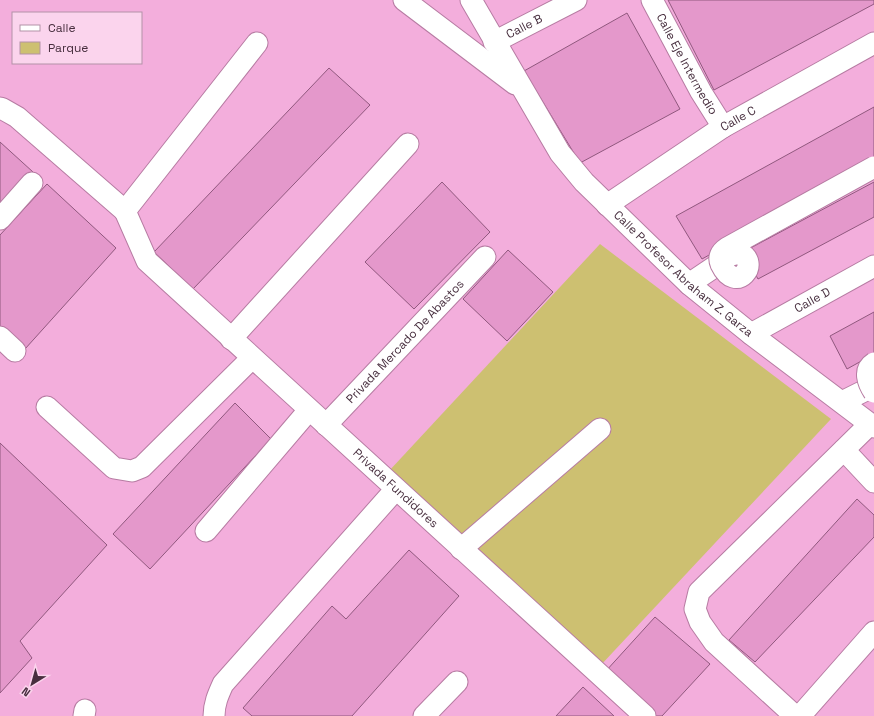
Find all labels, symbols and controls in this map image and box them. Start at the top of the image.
street label: Calle B [503,11,545,42]
street label: Calle Eje Intermedio [653,11,721,118]
legend [12,12,142,64]
text: Calle [48,20,76,36]
text: Parque [48,40,88,56]
street label: Calle C [717,102,759,135]
street label: Calle Profesor Abraham Z. Garza [610,207,756,341]
street label: Privada Mercado De Abastos [343,276,468,407]
street label: Calle D [791,284,833,316]
street label: Privada Fundidores [349,445,442,531]
north arrow [12,664,52,704]
text: N [19,684,33,700]

